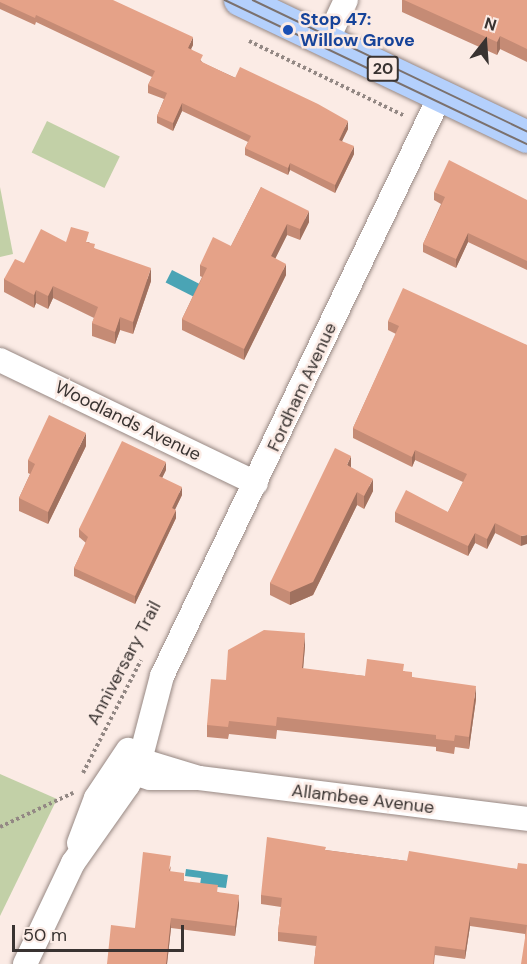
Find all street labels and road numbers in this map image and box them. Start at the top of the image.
road number: 20 [366,56,400,82]
street label: Fordham Avenue [263,319,341,455]
street label: Woodlands Avenue [52,376,204,466]
street label: Anniversary Trail [82,597,166,729]
street label: Allambee Avenue [290,780,436,818]

